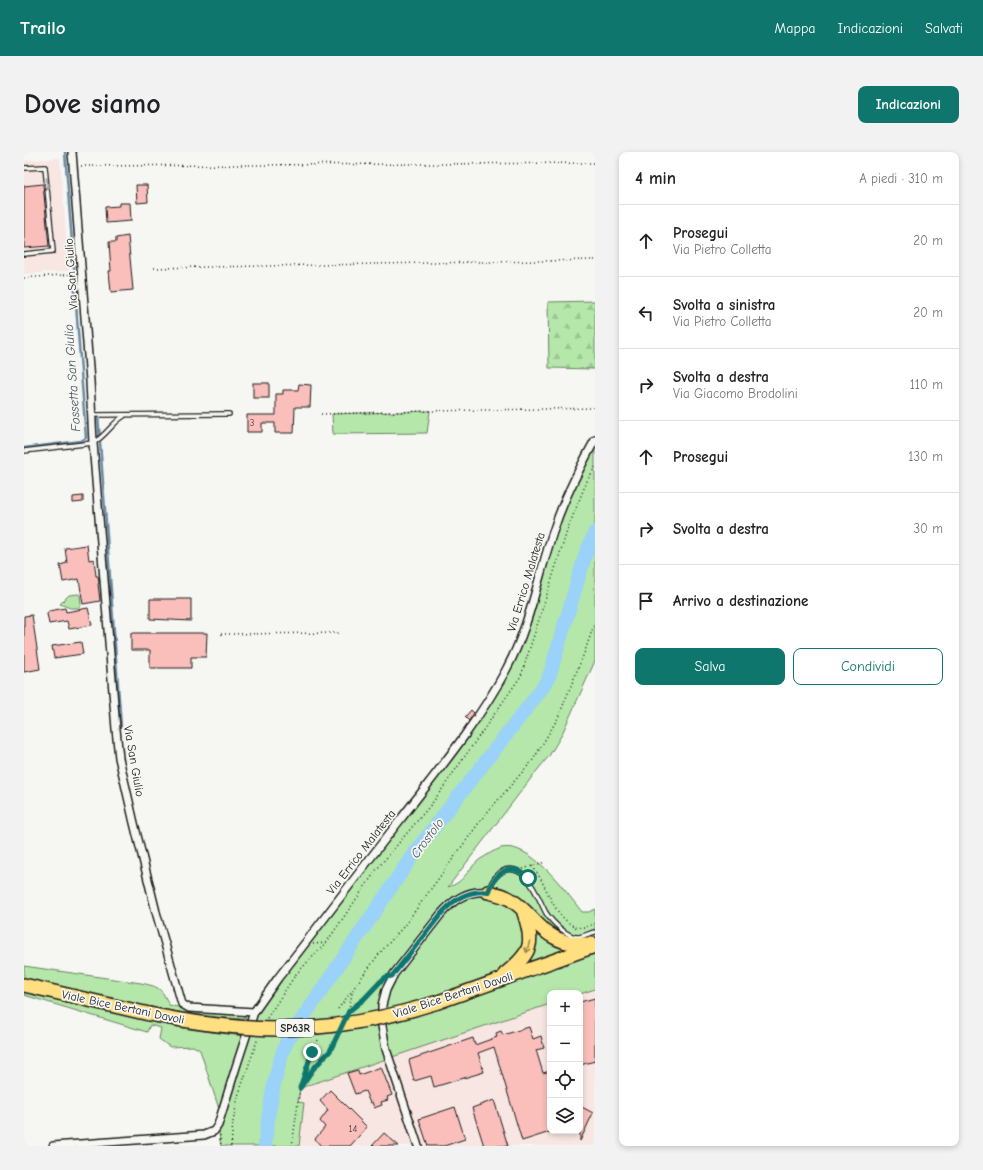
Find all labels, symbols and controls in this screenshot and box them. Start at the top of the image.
text: Trailo [20,17,66,39]
text: Mappa [775,20,816,37]
text: Indicazioni [838,20,903,37]
text: Salvati [925,20,963,37]
button: Indicazioni [858,86,959,123]
text: Dove siamo [24,88,161,120]
text: 4 min [635,169,676,188]
text: A piedi · 310 m [859,171,943,186]
one-way arrow [43,177,51,190]
text: Prosegui [673,224,728,242]
icon: ahead [635,230,657,252]
text: 20 m [913,233,943,248]
street label: Via San Giulio [62,238,80,310]
text: Via Pietro Colletta [673,242,771,257]
text: Svolta a sinistra [673,296,775,314]
icon: left [635,302,657,324]
text: 20 m [913,305,943,320]
text: Via Pietro Colletta [673,314,771,329]
water label: Fossetta San Giulio [61,324,83,432]
text: Svolta a destra [673,368,769,386]
icon: right [635,374,657,396]
text: 110 m [910,377,943,392]
text: Via Giacomo Brodolini [673,386,798,401]
house number: 3 [249,417,255,429]
icon: ahead [635,446,657,468]
text: Prosegui [673,448,728,466]
text: 130 m [908,449,943,464]
icon: right [635,518,657,540]
text: Svolta a destra [673,520,769,538]
text: 30 m [913,521,943,536]
street label: Via Errico Malatesta [504,531,548,633]
icon: arrive [635,590,657,612]
text: Arrivo a destinazione [673,592,808,610]
button: Salva [635,648,785,685]
button: Condividi [793,648,943,685]
street label: Via San Giulio [121,724,147,798]
street label: Via Errico Malatesta [324,807,398,897]
water label: Crostolo [407,815,447,861]
route start [519,869,537,887]
one-way arrow [524,940,531,953]
street label: Viale Bice Bertani Davoli [391,969,515,1021]
street label: Viale Bice Bertani Davoli [60,987,186,1027]
map controls [547,990,583,1134]
button: + [547,990,583,1026]
road number: SP63R [276,1019,314,1037]
button: − [547,1026,583,1062]
route end [303,1043,321,1061]
button: locate [547,1062,583,1098]
button: layers [547,1098,583,1134]
house number: 14 [349,1123,358,1135]

